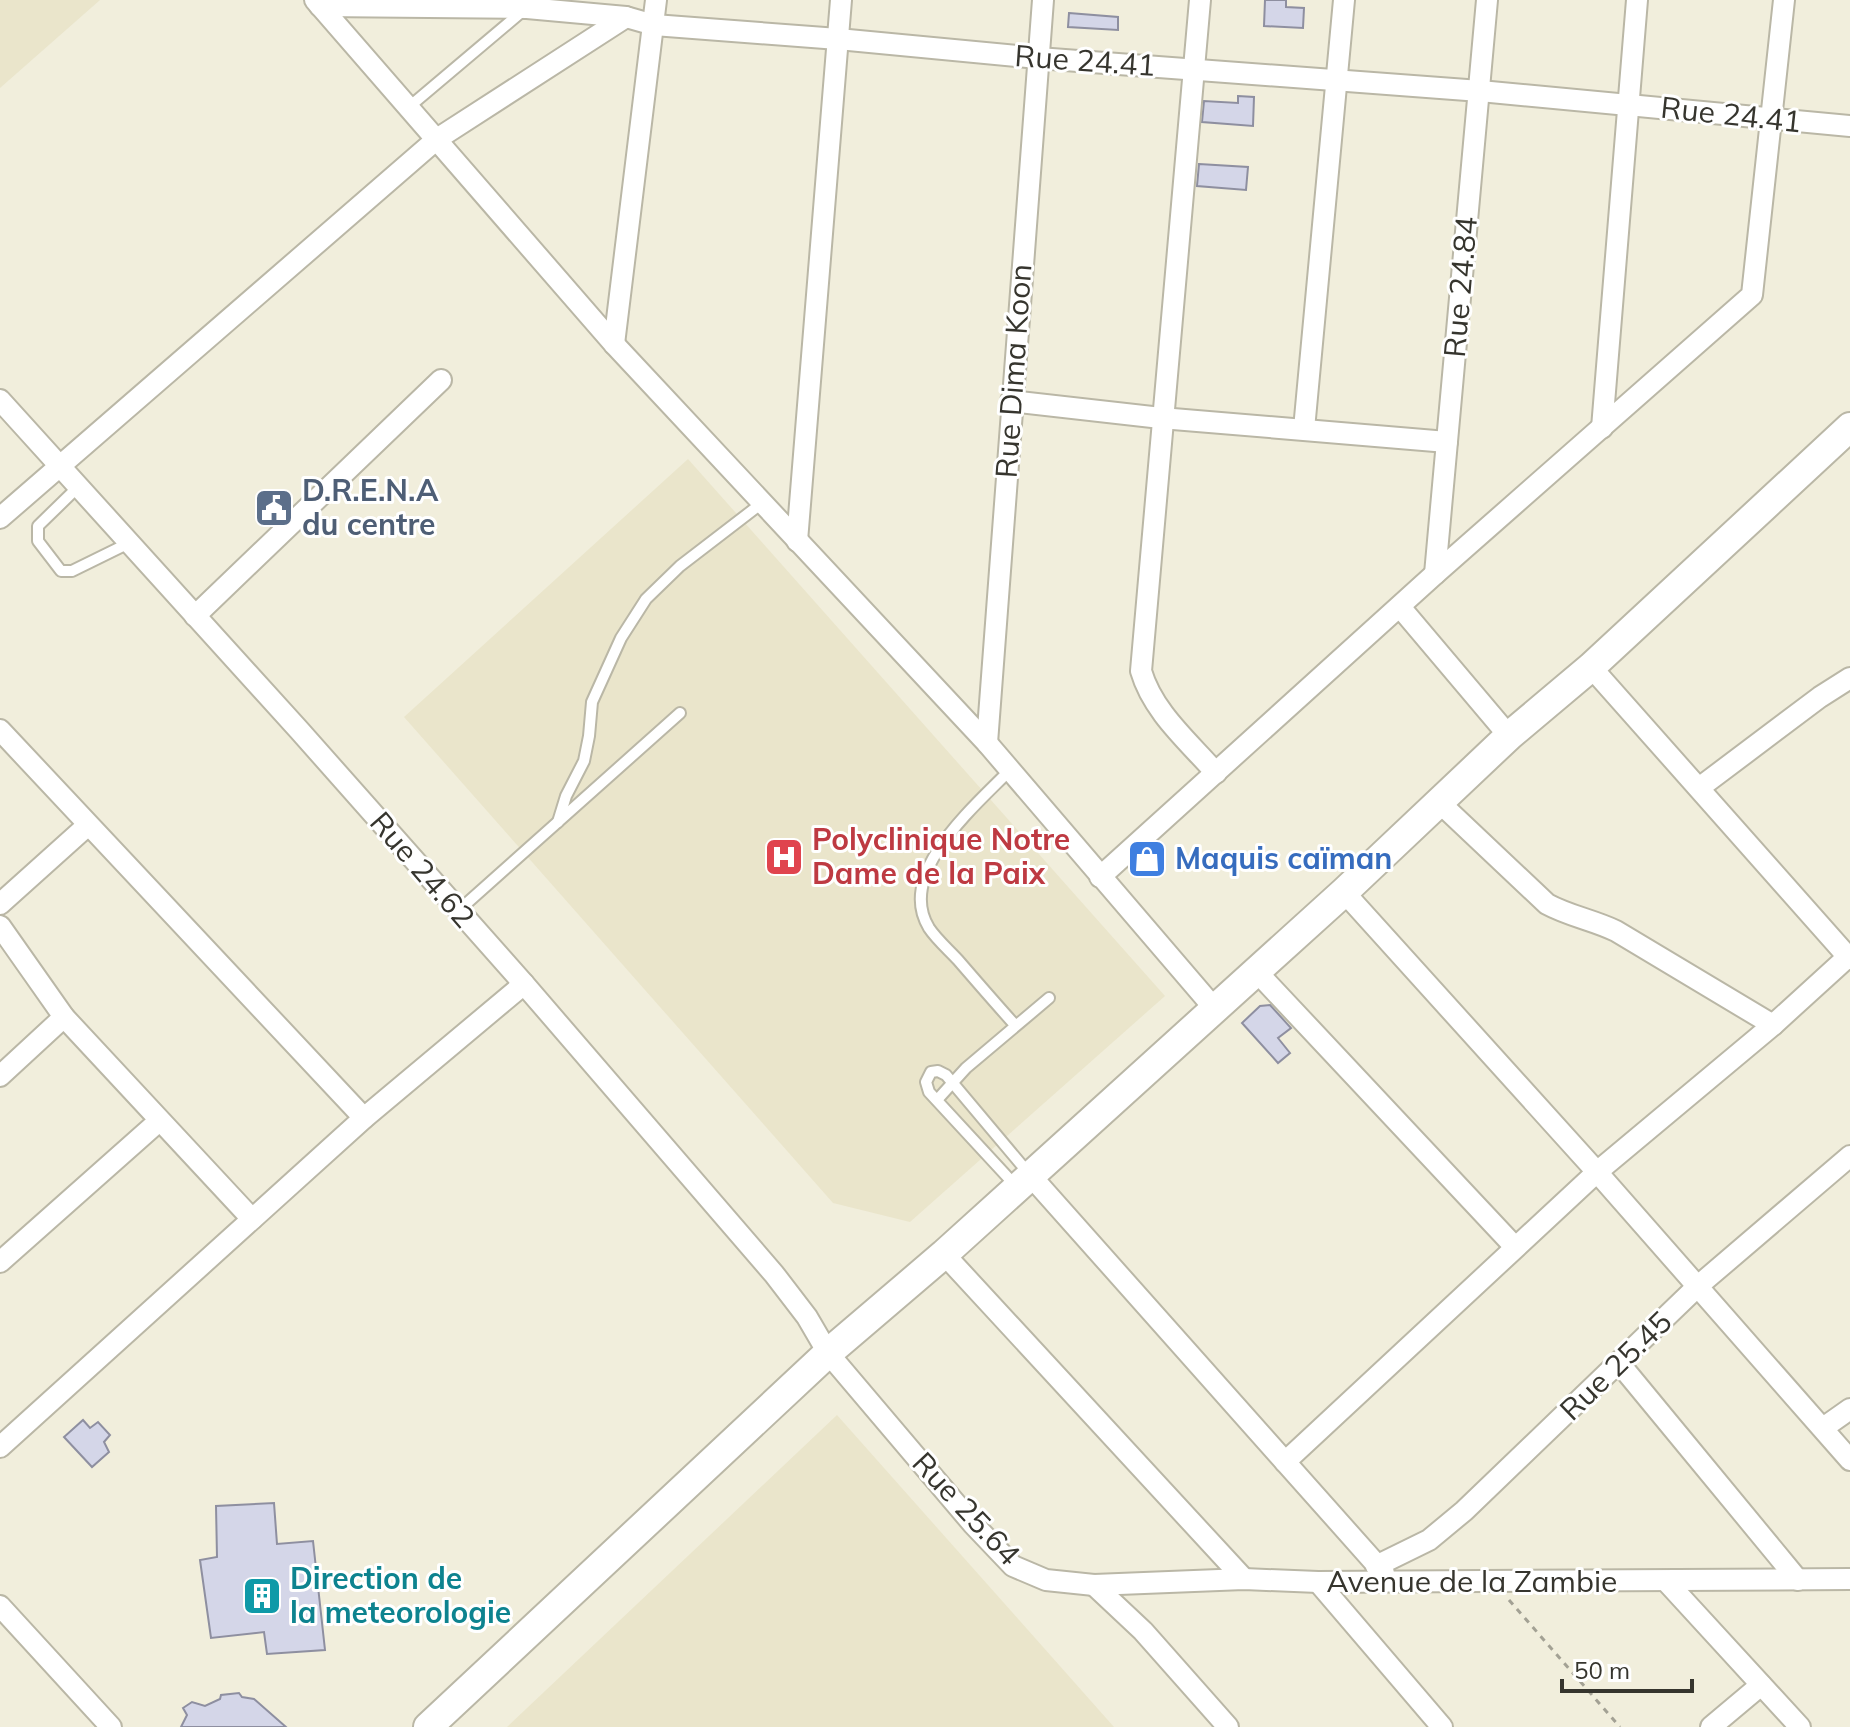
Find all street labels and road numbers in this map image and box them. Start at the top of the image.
street label: Rue 24.41 [1013,36,1157,84]
street label: Rue 24.41 [1659,88,1803,140]
street label: Rue 24.84 [1435,215,1485,359]
street label: Rue Dima Koon [987,263,1039,479]
street label: Rue 24.62 [362,804,483,935]
street label: Rue 25.45 [1551,1303,1679,1428]
street label: Rue 25.64 [905,1444,1029,1573]
street label: Avenue de la Zambie [1327,1562,1617,1600]

